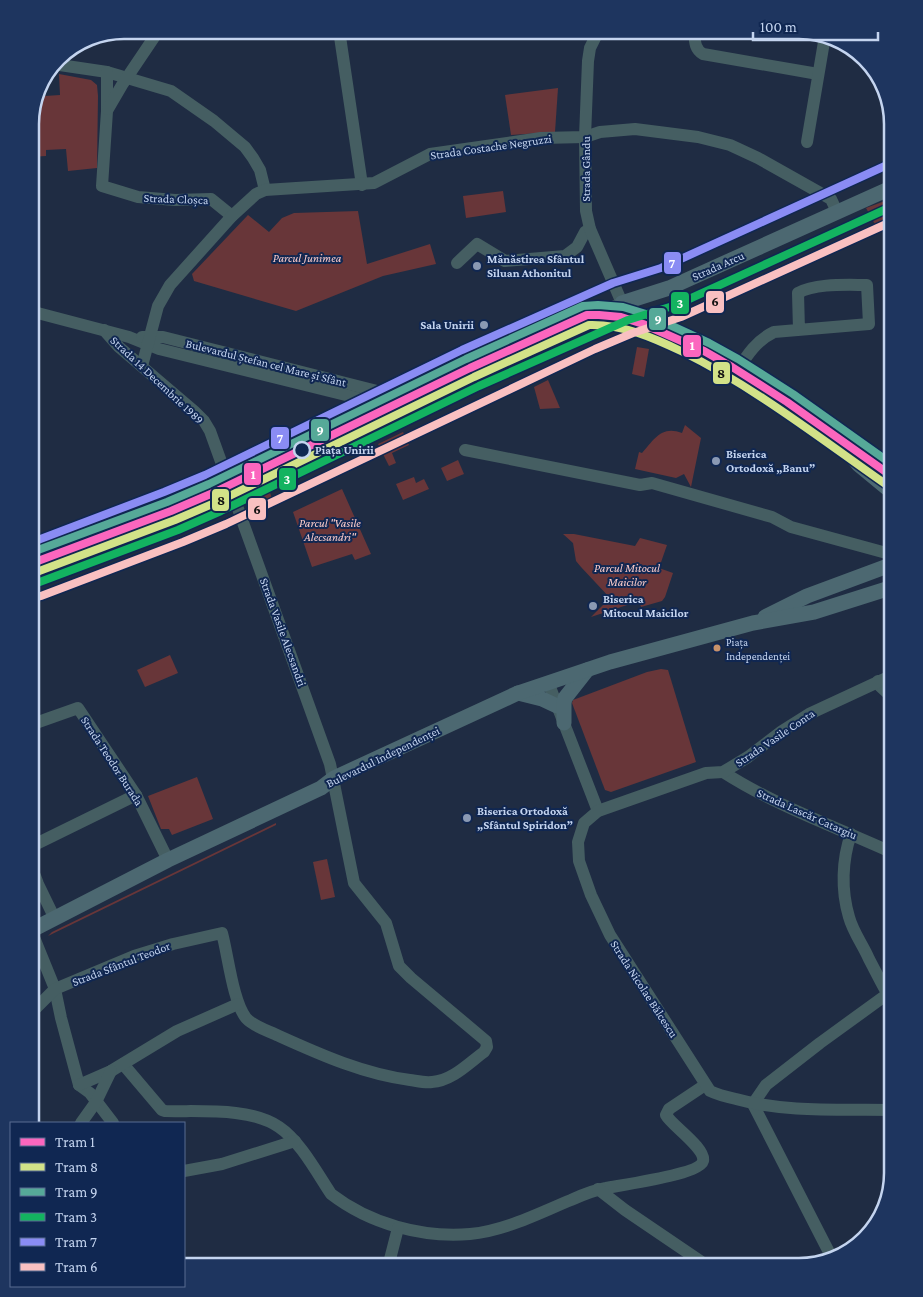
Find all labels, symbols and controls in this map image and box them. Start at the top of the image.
scale bar [753,10,878,42]
text: 100 m [760,19,797,35]
street label: Strada Costache Negruzzi [430,132,552,162]
street label: Strada Gându [579,136,593,202]
street label: Strada Cloșca [143,191,209,208]
street label: Strada Arcu [690,248,747,284]
park label: Parcul Junimea [273,251,342,265]
line badge: 7 [663,251,682,275]
place label: Mănăstirea Sfântul Siluan Athonitul [487,252,585,280]
text: 7 [669,255,676,271]
marker: Mănăstirea Sfântul Siluan Athonitul [471,260,483,272]
line badge: 6 [705,290,725,314]
line badge: 3 [670,291,690,315]
text: 6 [711,293,719,309]
text: 3 [677,295,684,311]
line badge: 9 [648,307,667,331]
text: 9 [654,311,662,327]
place label: Sala Unirii [420,318,475,332]
marker: Sala Unirii [478,319,490,331]
street label: Strada 14 Decembrie 1989 [107,333,207,427]
line badge: 1 [682,334,702,358]
street label: Bulevardul Ștefan cel Mare și Sfânt [184,336,349,391]
text: 1 [689,337,695,353]
line badge: 8 [712,361,731,385]
text: 8 [717,365,725,381]
line badge: 9 [310,418,330,442]
text: 9 [316,422,324,438]
line badge: 7 [270,426,290,450]
text: 7 [277,430,284,446]
marker: Piața Unirii [293,441,311,459]
place label: Piața Unirii [315,443,374,457]
place label: Biserica Ortodoxă „Banu” [726,447,815,475]
marker: Biserica Ortodoxă „Banu” [710,455,722,467]
line badge: 1 [243,462,262,486]
text: 1 [250,466,256,482]
line badge: 3 [278,467,297,491]
text: 3 [284,471,291,487]
line badge: 8 [211,488,230,512]
text: 8 [217,492,225,508]
line badge: 6 [247,497,267,521]
text: 6 [253,501,261,517]
park label: Parcul "Vasile Alecsandri" [299,516,361,544]
park label: Parcul Mitocul Maicilor [594,561,661,589]
street label: Strada Vasile Alecsandri [257,576,309,688]
place label: Biserica Mitocul Maicilor [603,592,689,620]
marker: Biserica Mitocul Maicilor [587,600,599,612]
place label: Piața Independenței [726,636,790,664]
marker: Piața Independenței [712,643,722,653]
street label: Strada Vasile Conta [733,706,818,770]
street label: Strada Teodor Burada [78,714,146,809]
street label: Bulevardul Independenței [324,723,442,791]
street label: Strada Lascăr Catargiu [755,786,860,843]
place label: Biserica Ortodoxă „Sfântul Spiridon” [477,804,573,832]
marker: Biserica Ortodoxă „Sfântul Spiridon” [461,812,473,824]
street label: Strada Nicolae Bălcescu [607,938,681,1041]
street label: Strada Sfântul Teodor [70,939,173,989]
legend [10,1122,185,1287]
text: Tram 1 [55,1134,95,1150]
text: Tram 8 [55,1159,98,1175]
text: Tram 9 [55,1184,98,1200]
text: Tram 3 [55,1209,97,1225]
text: Tram 7 [55,1234,97,1250]
text: Tram 6 [55,1259,98,1275]

